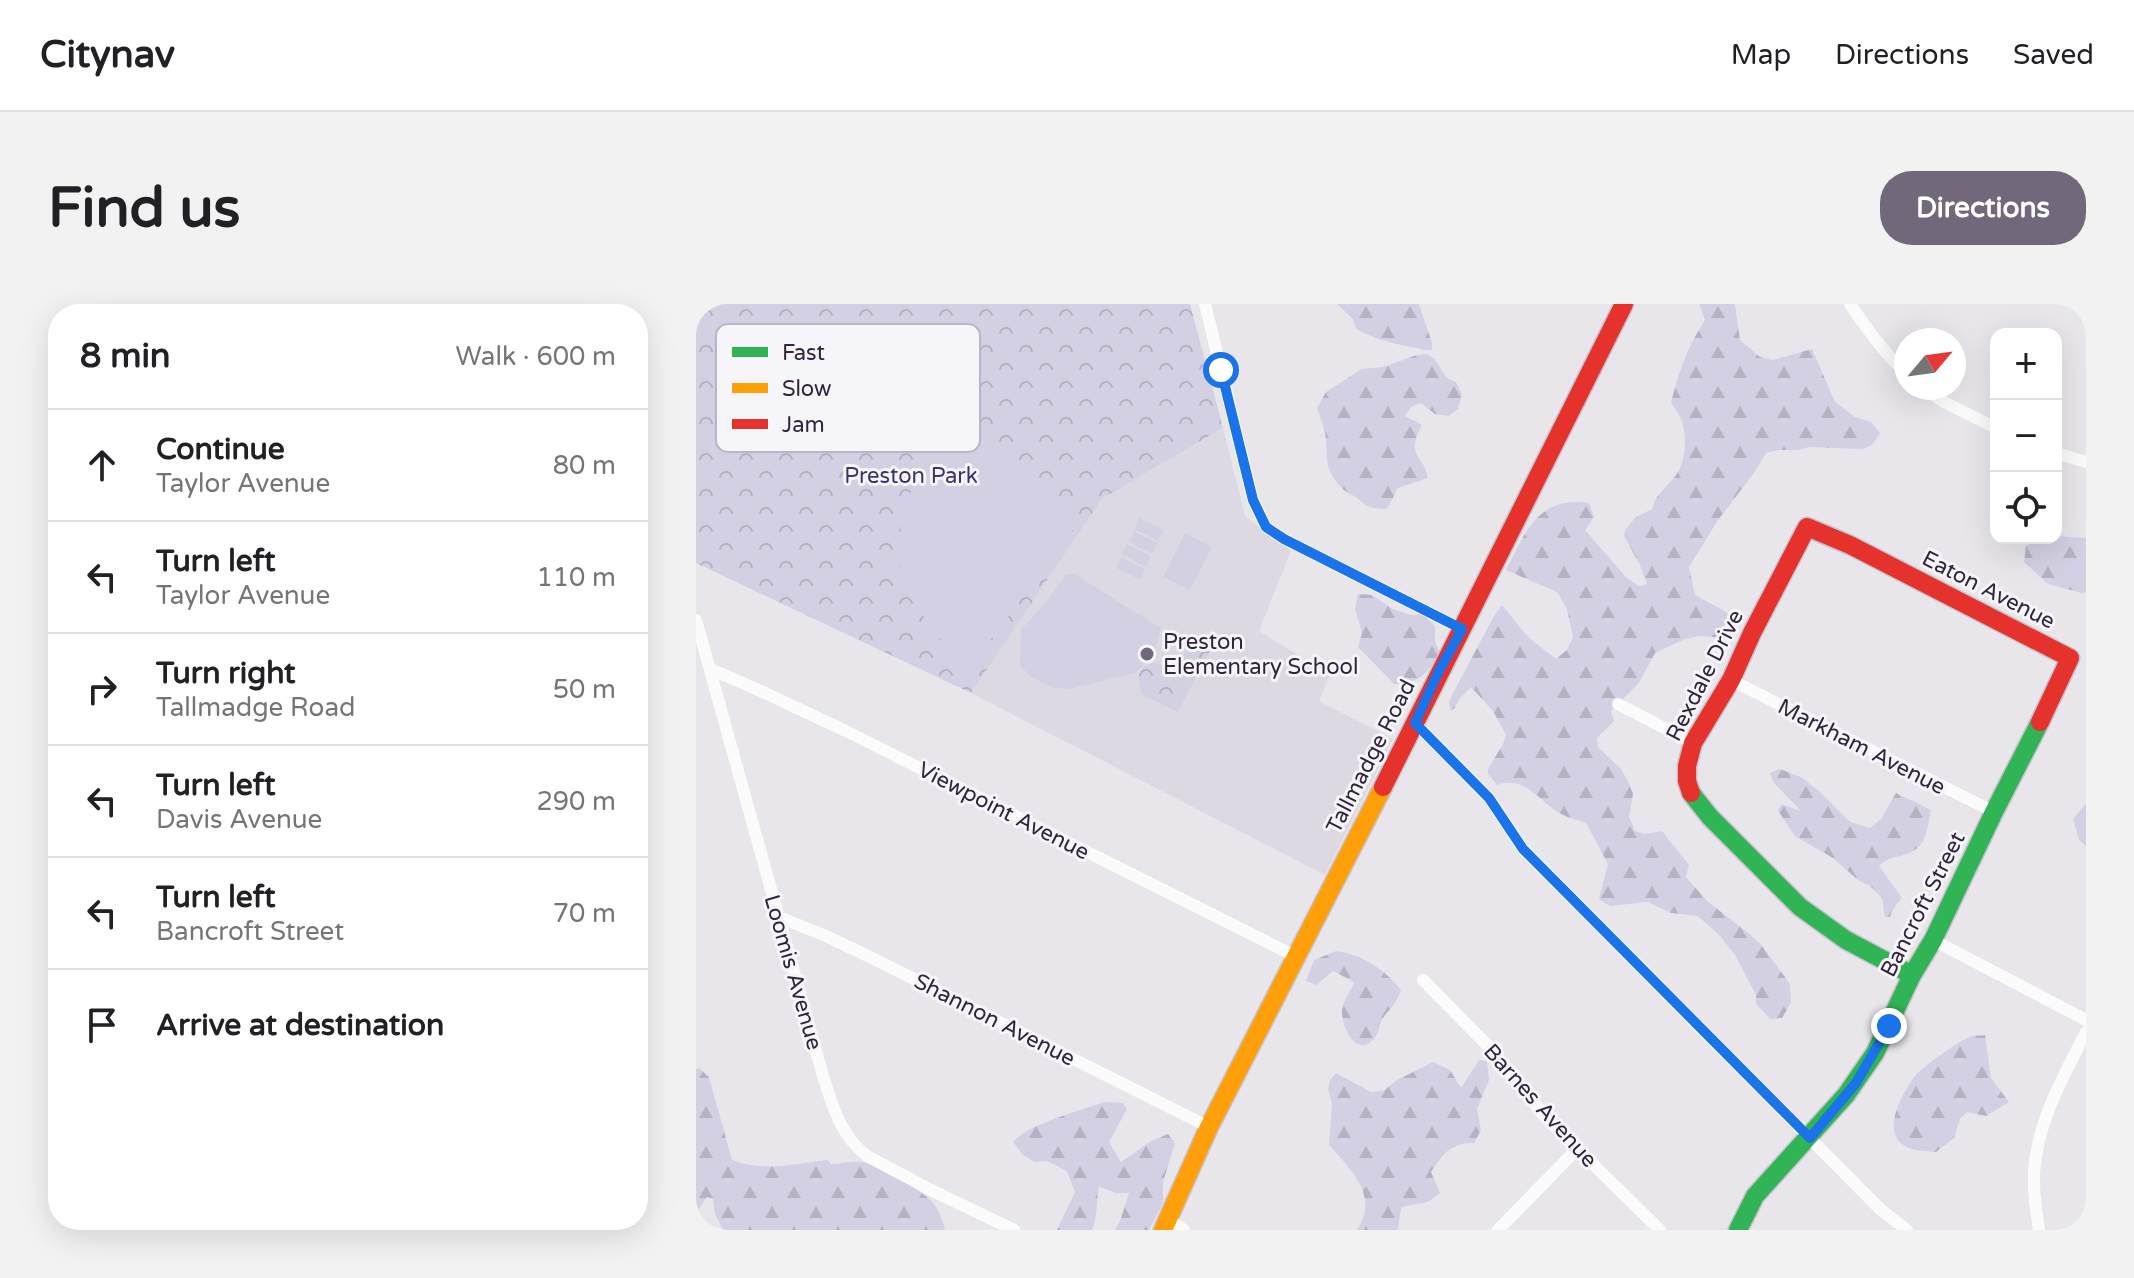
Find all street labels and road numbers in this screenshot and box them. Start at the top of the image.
street label: Eaton Avenue [1918,545,2059,634]
street label: Rexdale Drive [1661,606,1749,745]
street label: Tallmadge Road [1321,675,1421,838]
street label: Markham Avenue [1773,693,1950,800]
street label: Viewpoint Avenue [913,756,1094,865]
street label: Bancroft Street [1875,828,1971,981]
street label: Loomis Avenue [758,892,828,1053]
street label: Shannon Avenue [910,968,1079,1072]
street label: Barnes Avenue [1478,1039,1602,1173]

